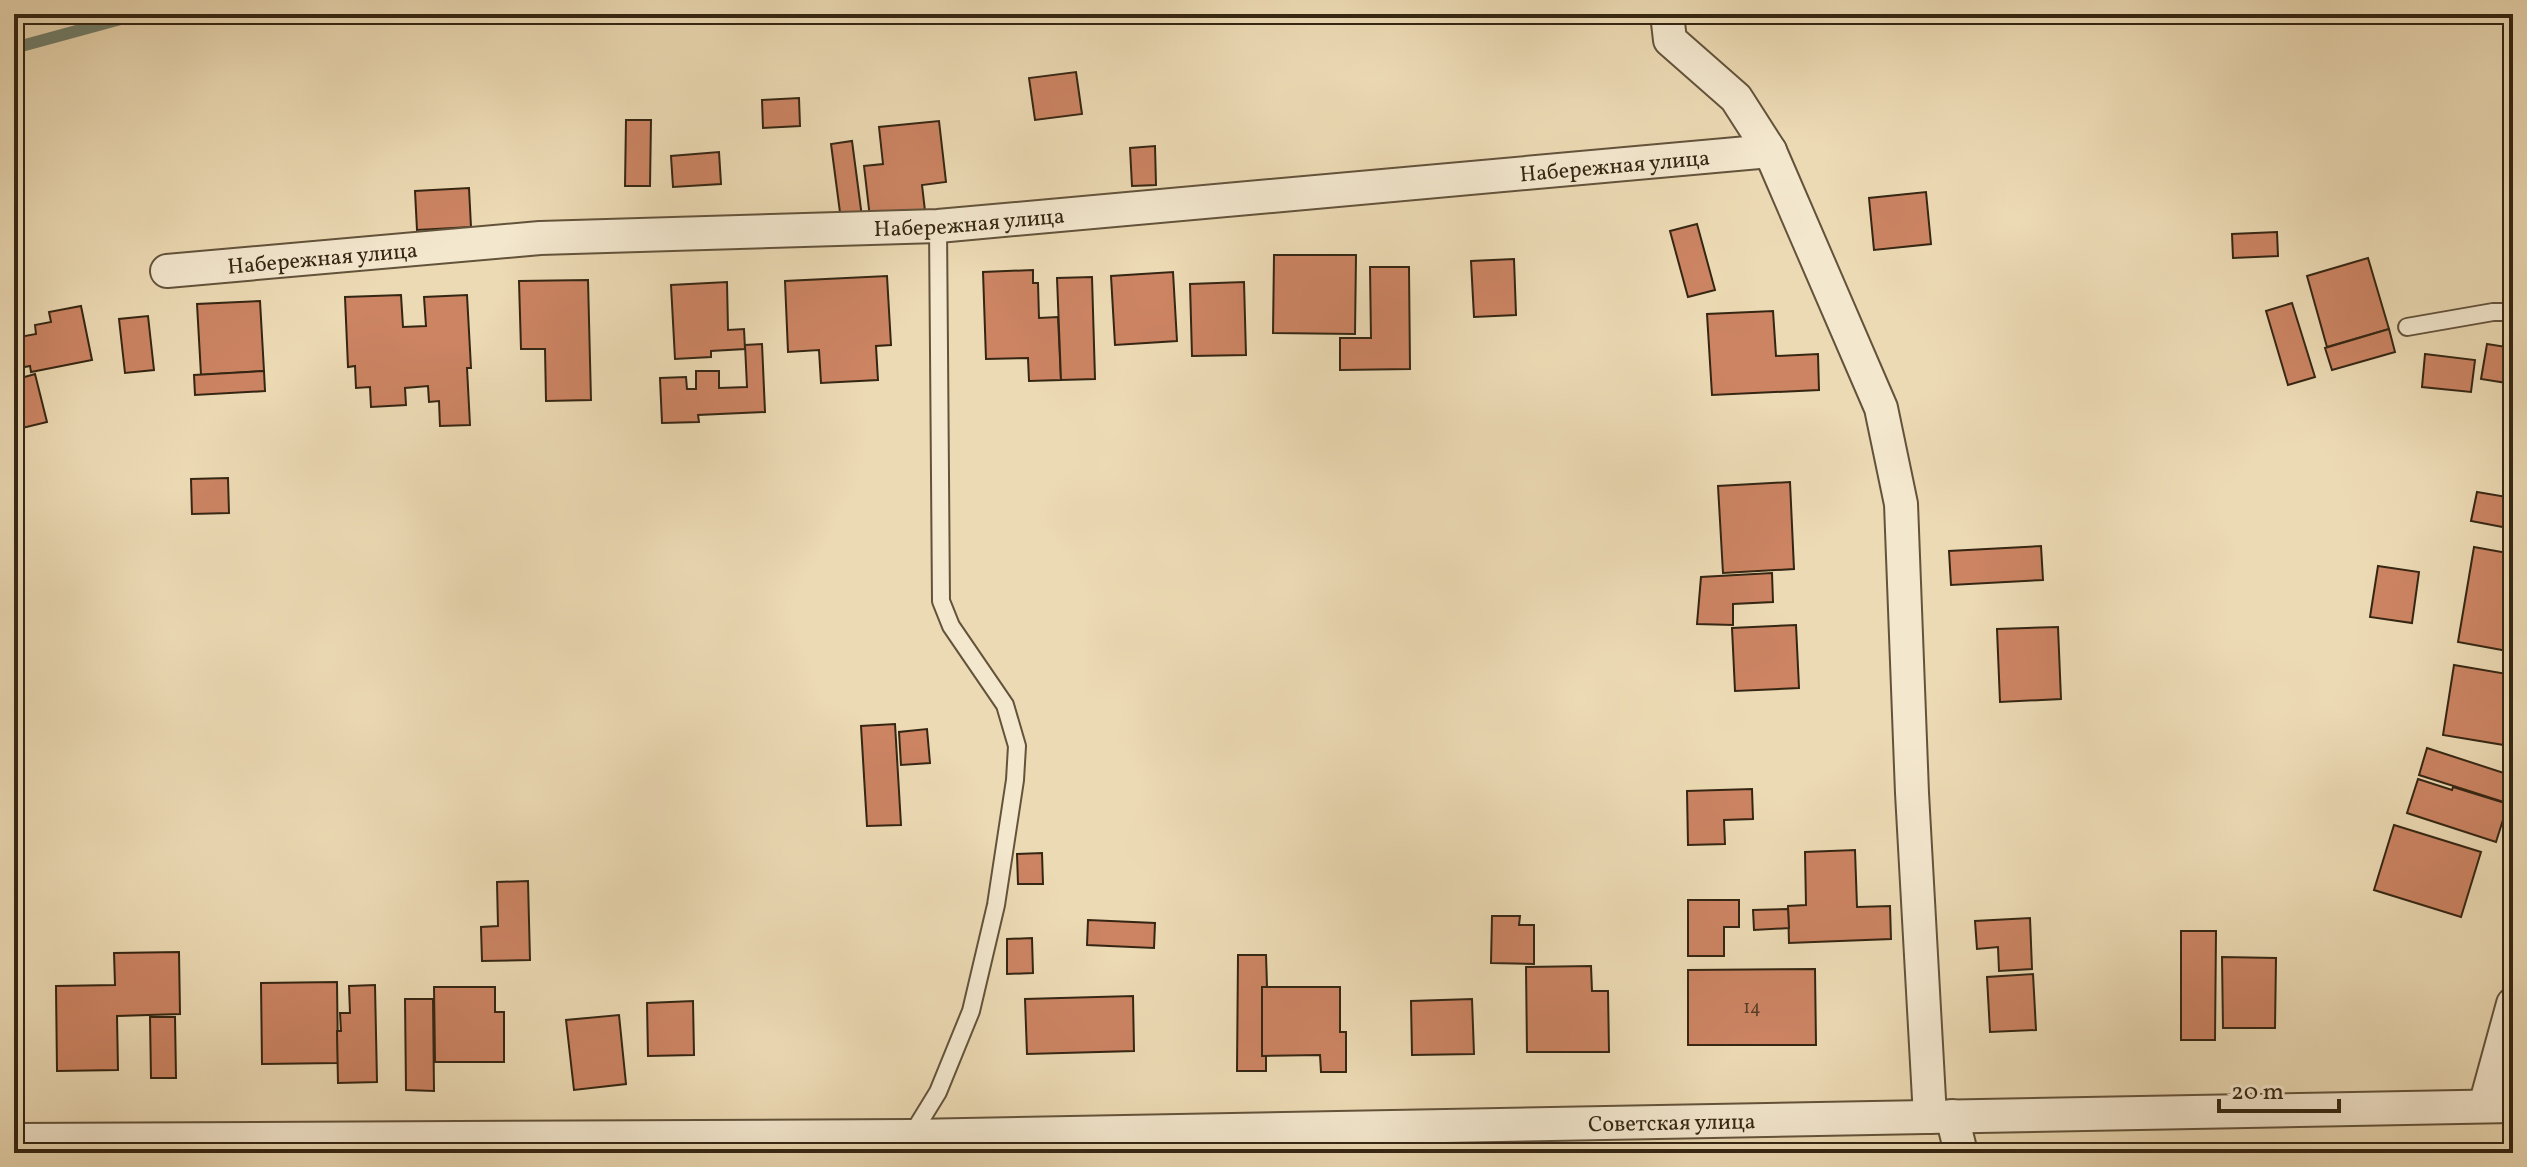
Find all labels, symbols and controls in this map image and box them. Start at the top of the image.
street label: Набережная улица [1518,143,1711,192]
street label: Набережная улица [873,202,1066,246]
street label: Набережная улица [226,236,419,284]
house number: 14 [1743,996,1761,1021]
scale bar [2219,1063,2339,1113]
text: 20 m [2231,1076,2284,1110]
street label: Советская улица [1588,1107,1756,1141]

